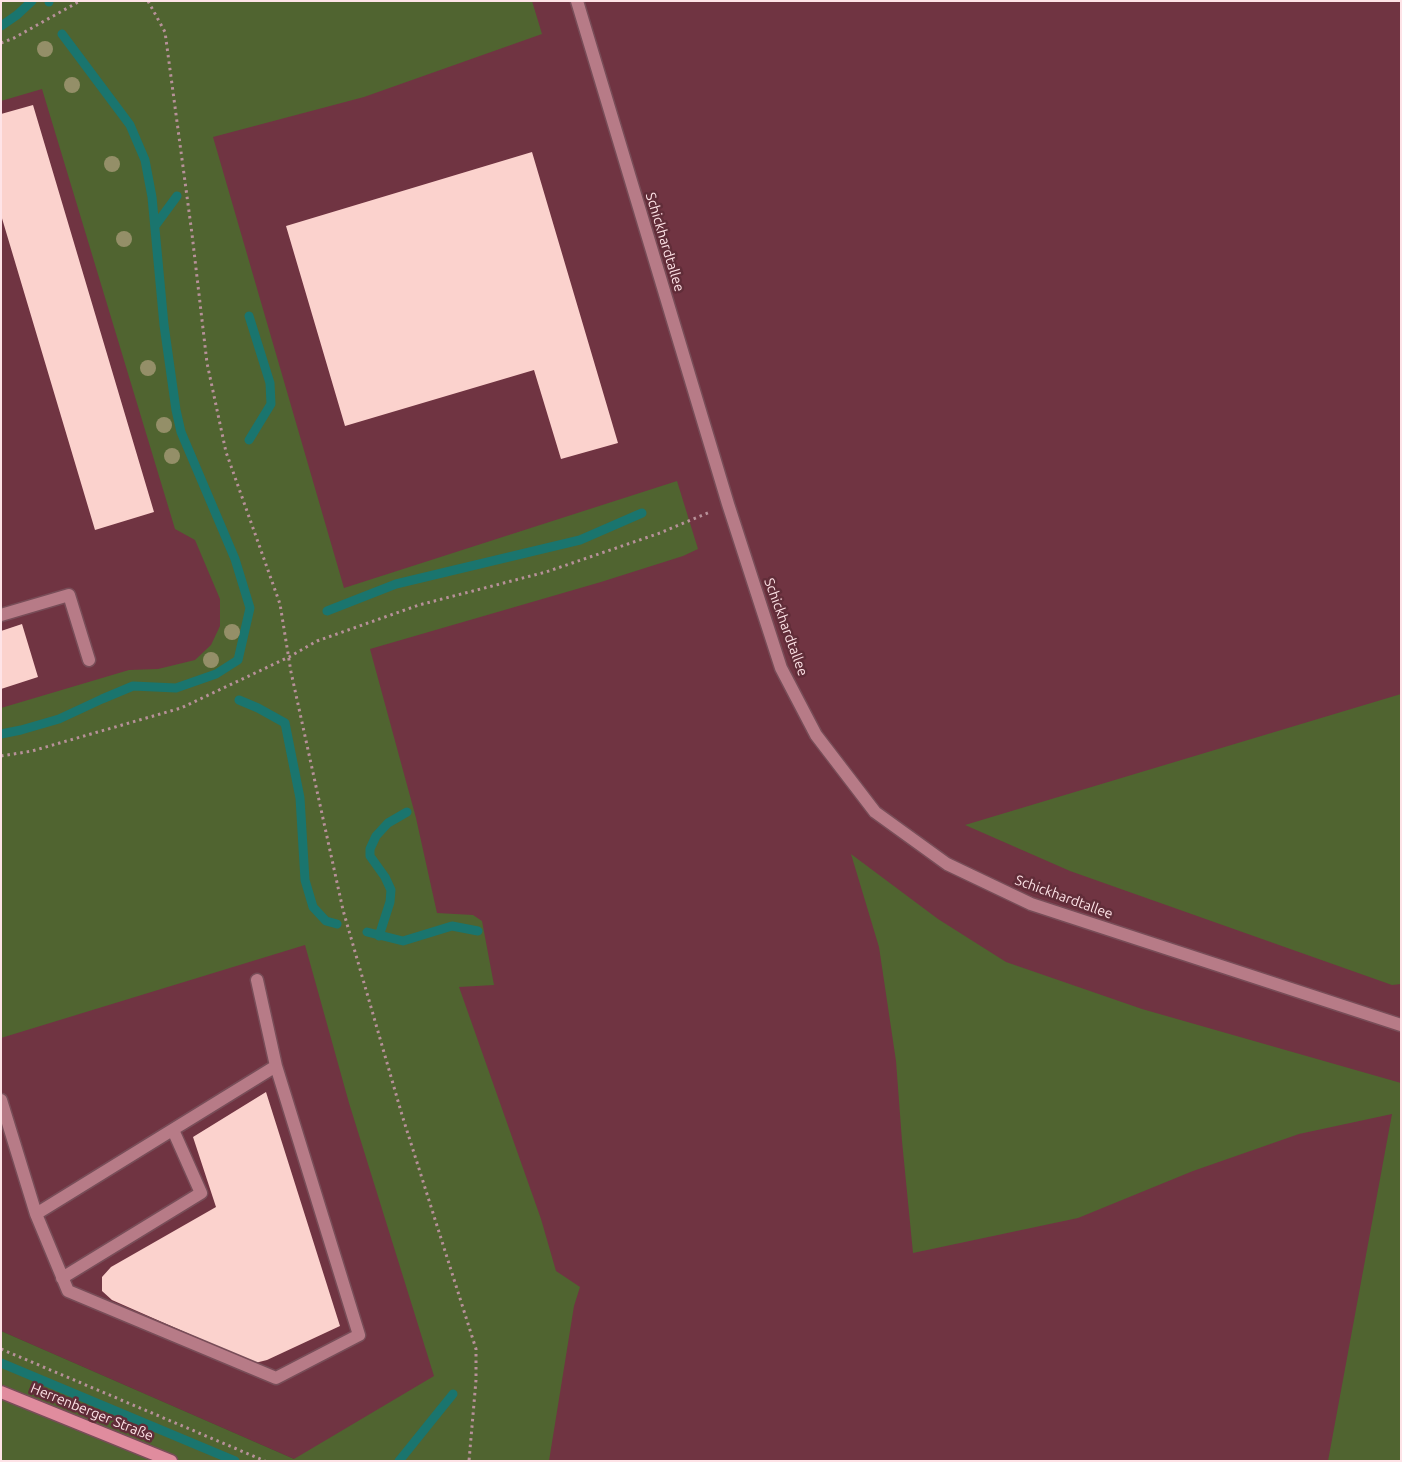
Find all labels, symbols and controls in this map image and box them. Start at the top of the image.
street label: Schickhardtallee [642,190,688,294]
street label: Schickhardtallee [761,576,811,678]
street label: Schickhardtallee [1013,872,1115,922]
street label: Herrenberger Straße [28,1380,156,1444]

